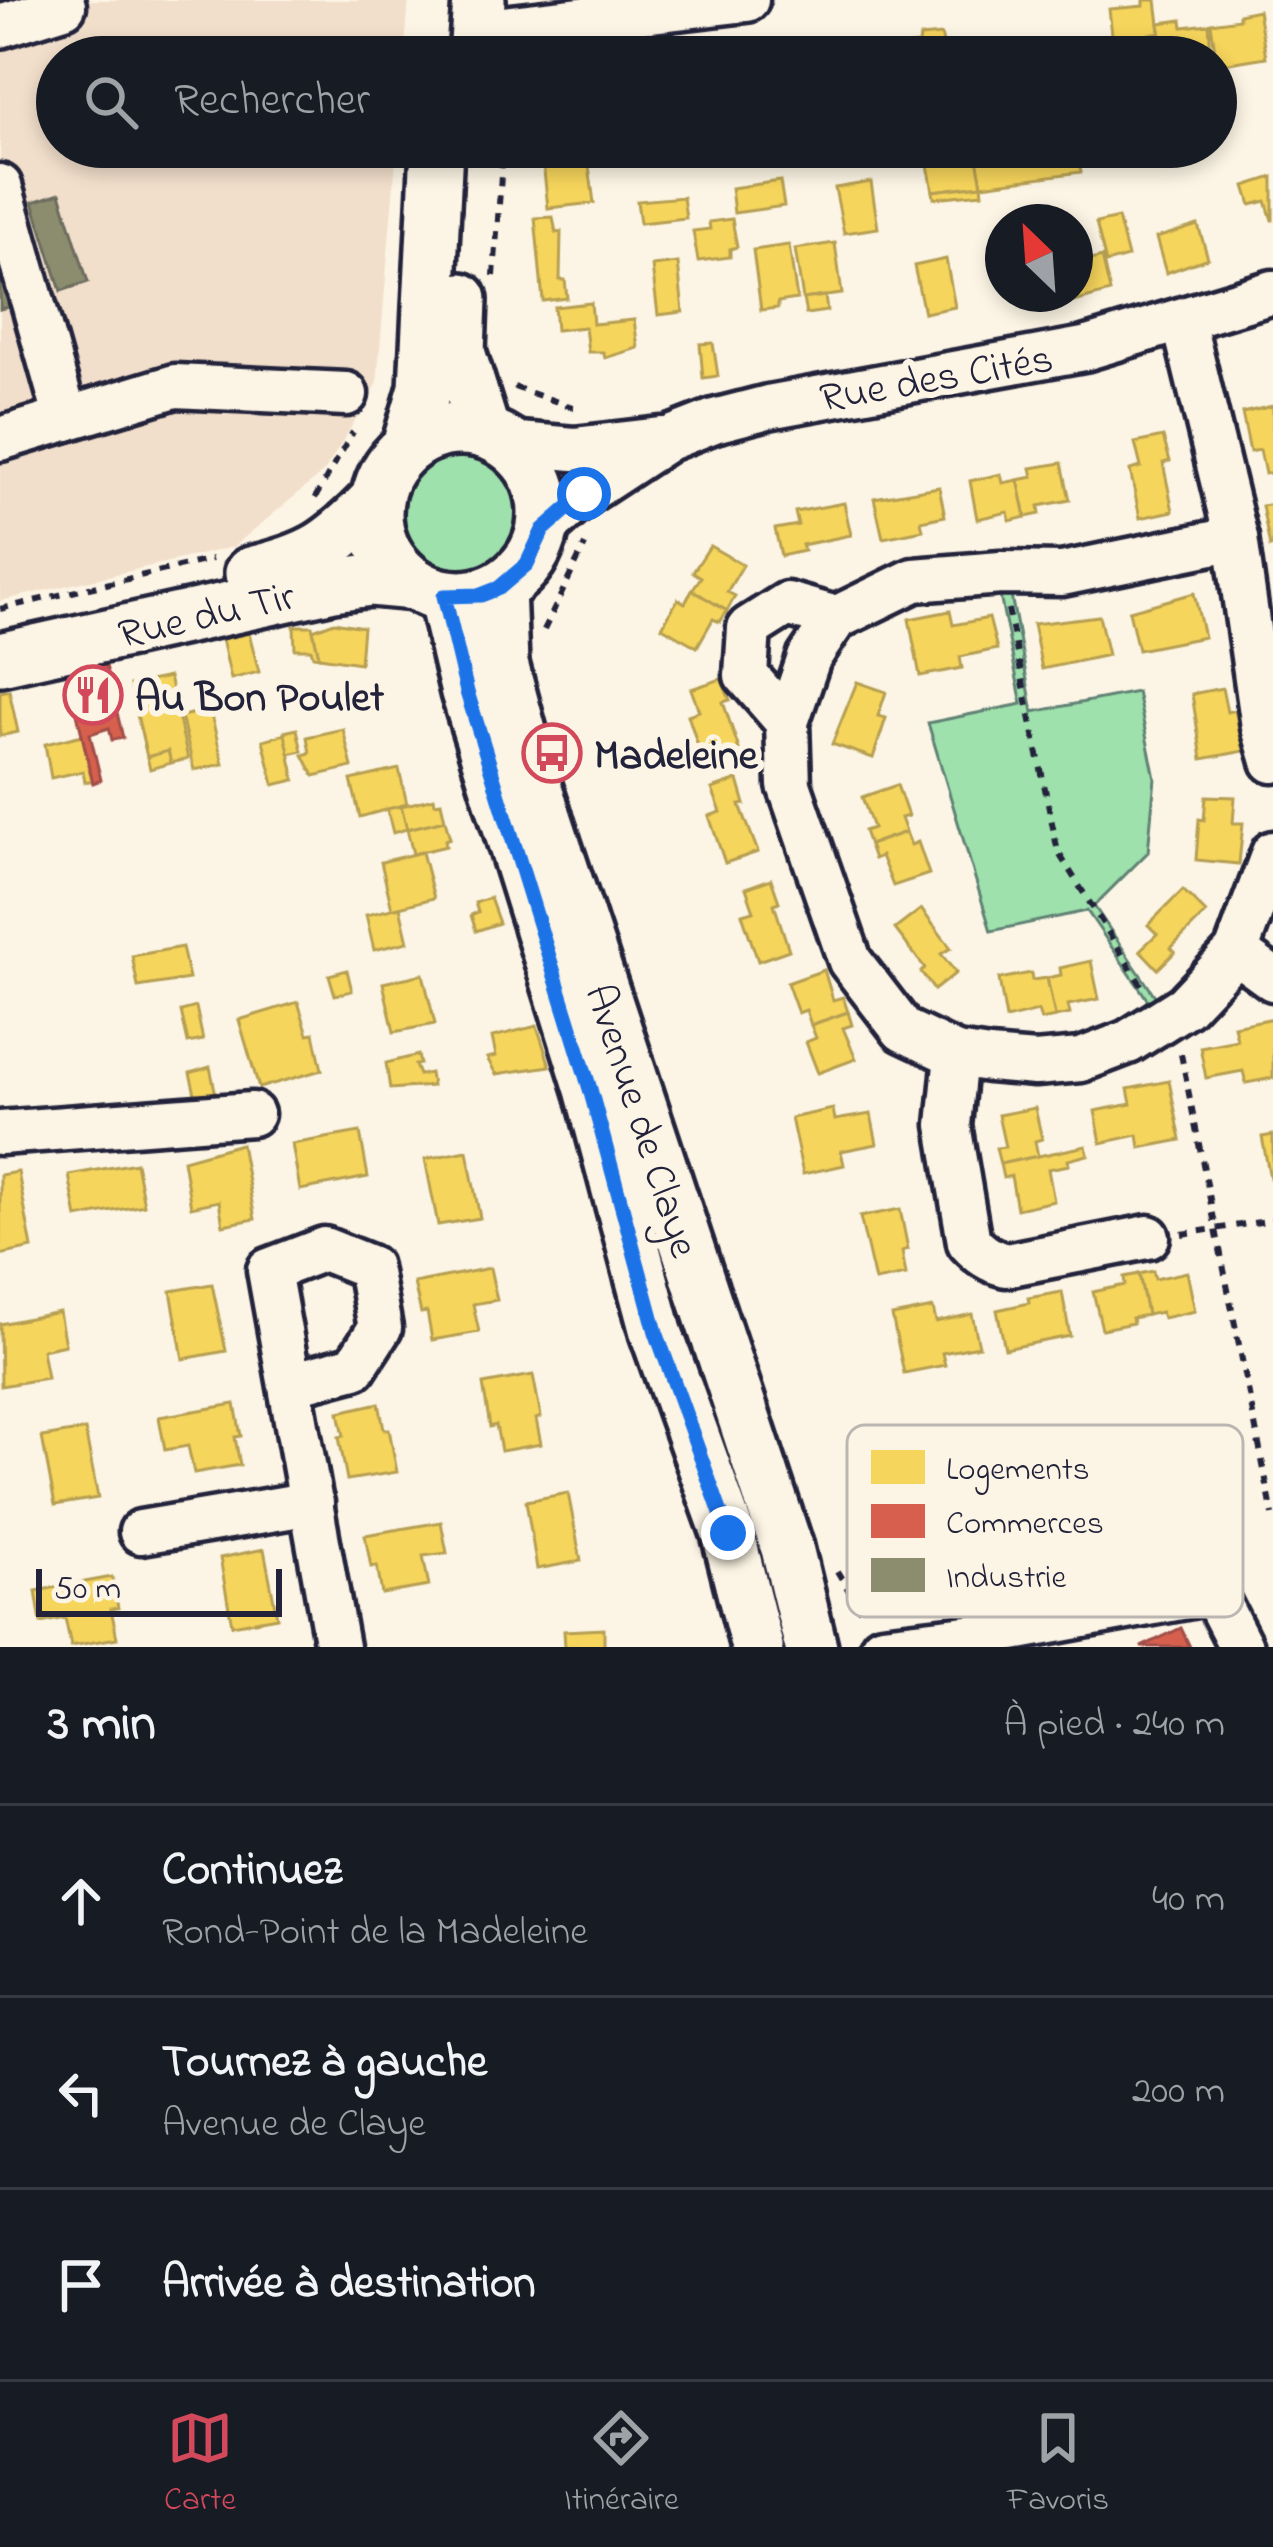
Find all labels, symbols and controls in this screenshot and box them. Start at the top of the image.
search box [36,36,1237,168]
icon: search [78,69,144,135]
text: Rechercher [174,69,370,135]
north arrow [985,204,1093,312]
street label: Rue des Cités [815,330,1058,431]
route start [557,467,611,521]
street label: Rue du Tir [113,567,302,667]
restaurant icon: Au Bon Poulet [62,664,124,726]
place label: Au Bon Poulet [135,669,385,730]
bus stop icon: Madeleine [521,722,583,784]
place label: Madeleine [594,727,759,788]
street label: Avenue de Claye [567,977,713,1266]
legend [847,1425,1243,1617]
text: Logements [946,1447,1090,1495]
text: Commerces [946,1501,1104,1549]
route end [701,1506,755,1560]
text: Industrie [946,1555,1066,1603]
scale bar [36,1563,282,1616]
text: 50 m [54,1566,121,1614]
text: 3 min [48,1688,156,1763]
text: À pied · 240 m [1003,1697,1225,1754]
text: Continuez [162,1839,342,1905]
icon: ahead [48,1868,114,1934]
text: 40 m [1152,1872,1225,1929]
text: Rond-Point de la Madeleine [162,1905,588,1962]
text: Tournez à gauche [162,2031,487,2097]
icon: left [48,2060,114,2126]
text: 200 m [1132,2064,1225,2121]
text: Avenue de Claye [162,2097,426,2154]
icon: arrive [48,2252,114,2318]
text: Arrivée à destination [162,2252,536,2318]
tab: Carte [164,2405,236,2525]
tab: Itinéraire [564,2405,679,2525]
tab: Favoris [1007,2405,1109,2525]

